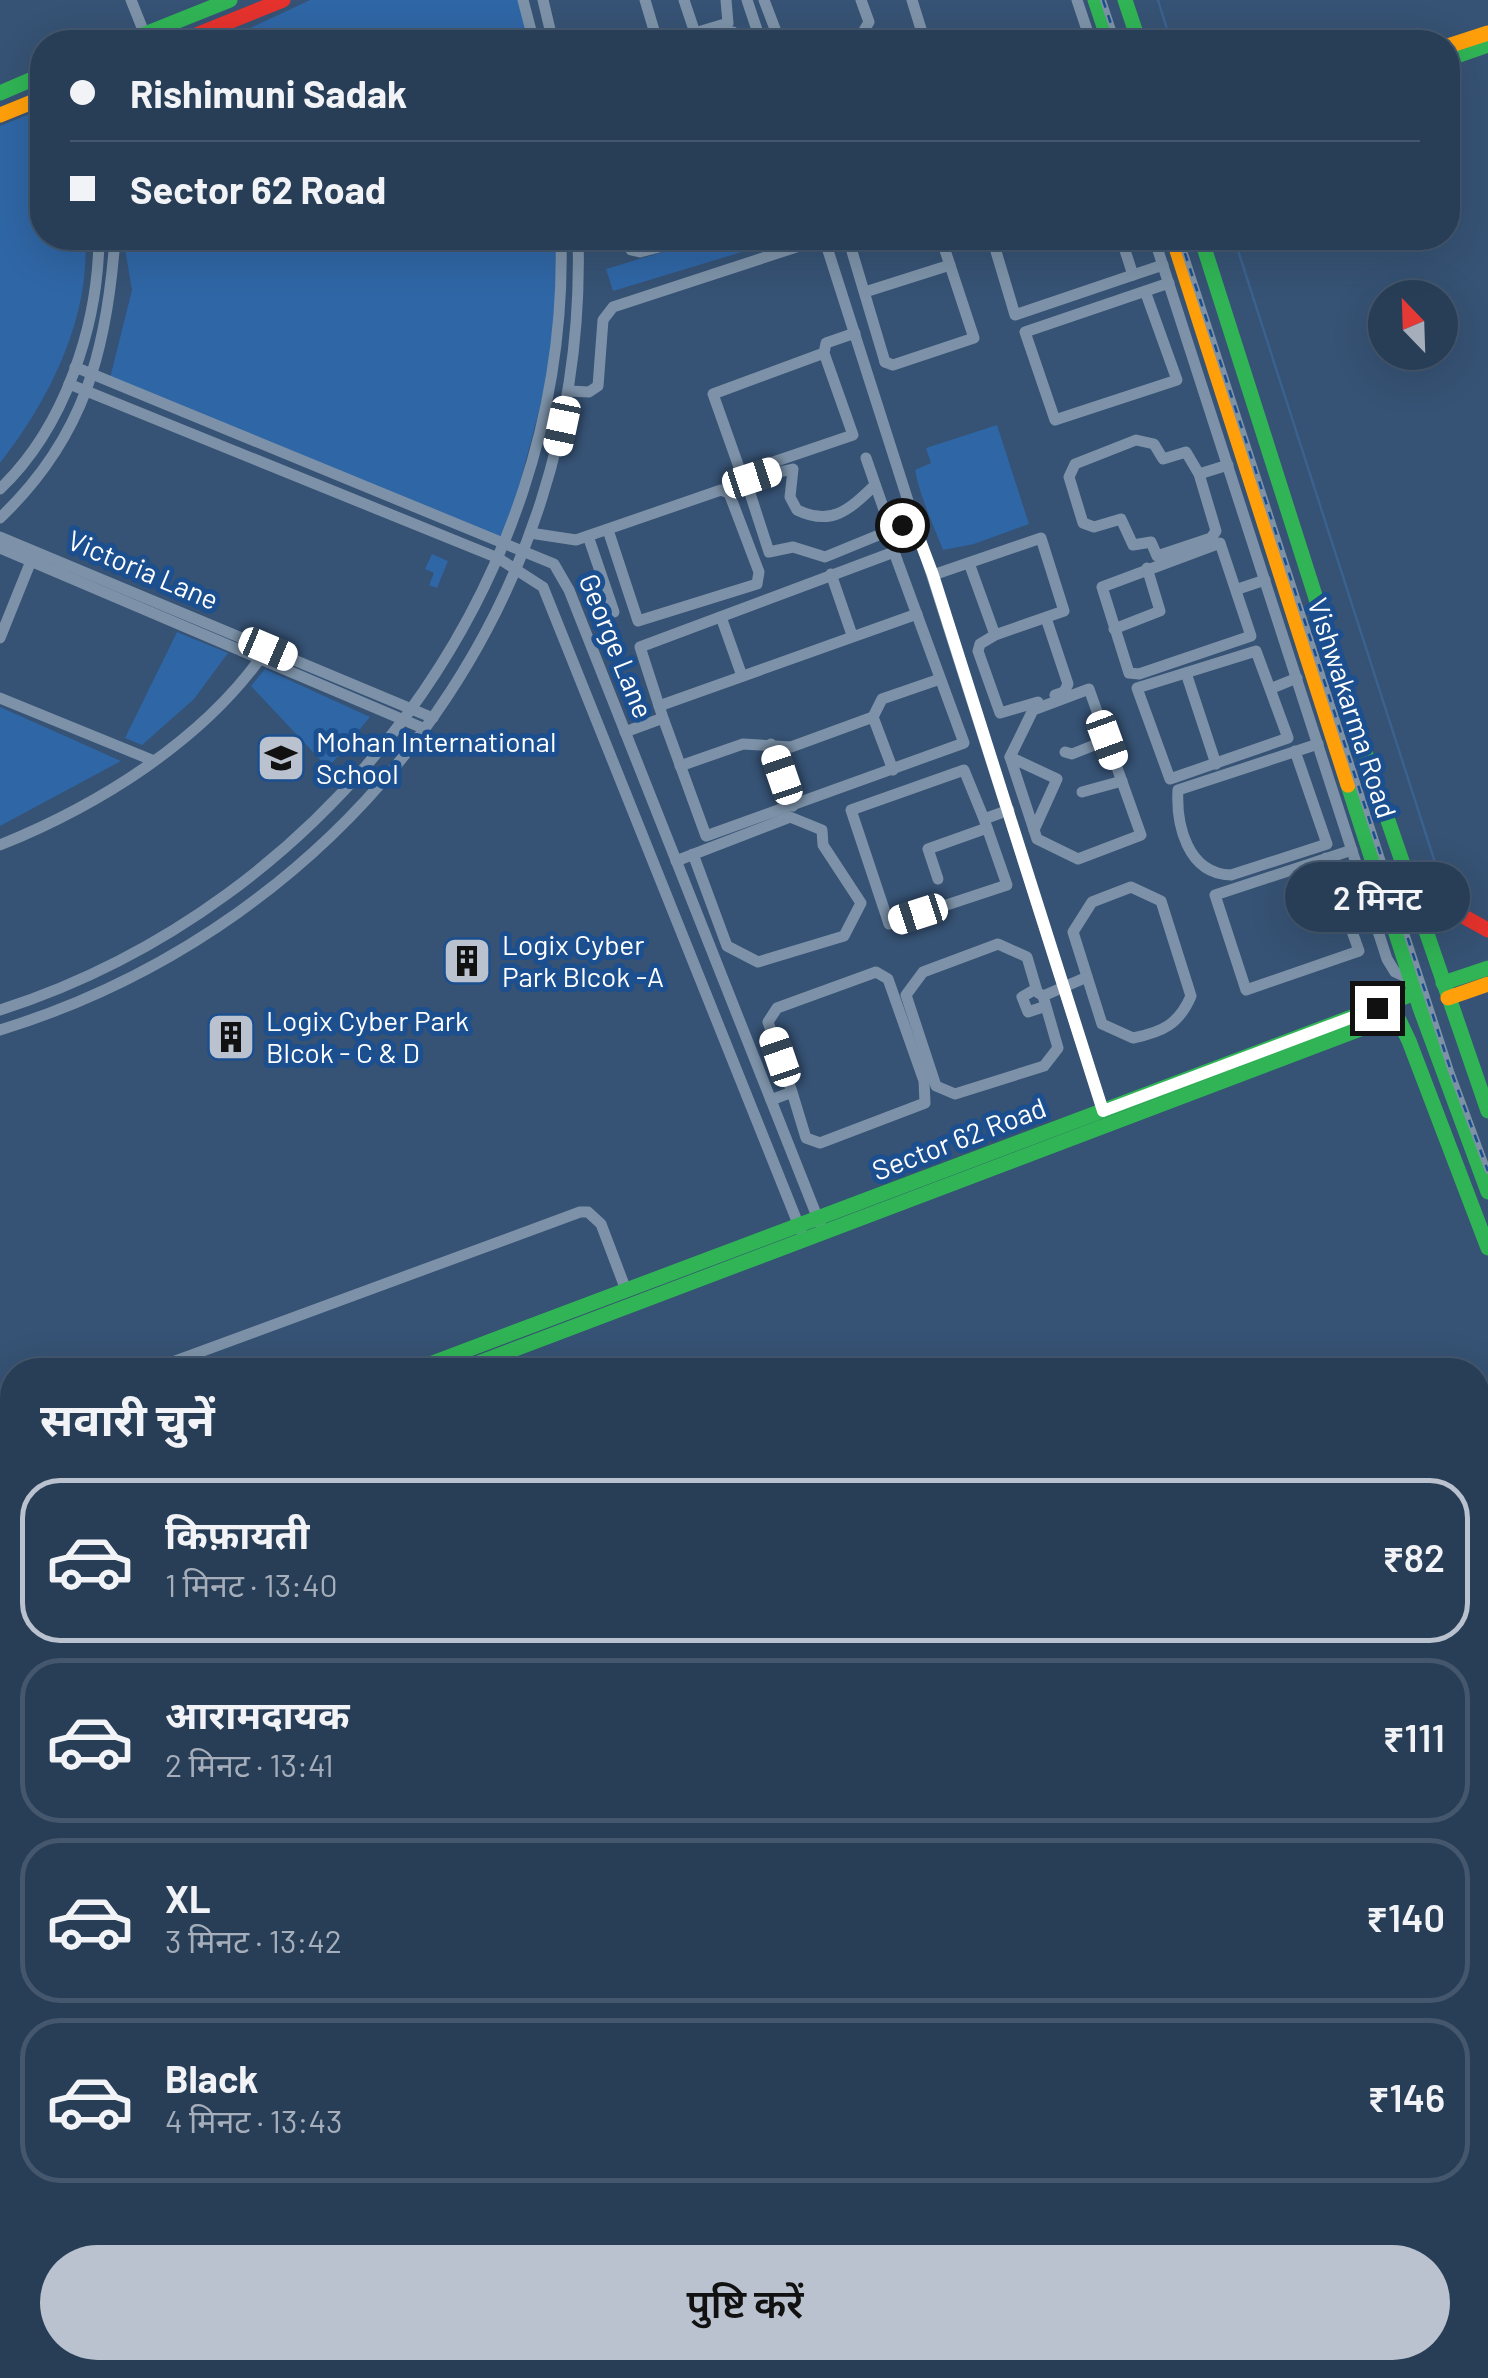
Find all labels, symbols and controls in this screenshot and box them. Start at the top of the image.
text: Rishimuni Sadak [130,70,407,116]
text: Sector 62 Road [130,166,386,212]
north arrow [1368,280,1458,370]
map controls [1368,280,1458,370]
car [541,394,583,458]
car [719,454,785,502]
route start [880,503,925,548]
street label: Victoria Lane [63,522,224,616]
street label: George Lane [573,568,661,723]
street label: Vishwakarma Road [1301,593,1405,822]
car [235,623,301,675]
car [1083,707,1131,773]
place label: Mohan International School [316,724,556,790]
school or university icon: Mohan International School [255,732,307,784]
car [758,742,806,808]
callout: 2 मिनट [1284,863,1470,933]
text: 2 मिनट [1333,878,1422,916]
car [885,890,951,938]
place label: Logix Cyber Park Blcok -A [502,927,664,993]
building icon: Logix Cyber Park Blcok -A [441,935,493,987]
route end [1355,986,1400,1031]
place label: Logix Cyber Park Blcok - C & D [266,1003,469,1069]
building icon: Logix Cyber Park Blcok - C & D [205,1011,257,1063]
car [756,1024,804,1090]
street label: Sector 62 Road [867,1089,1050,1187]
text: सवारी चुनें [40,1391,215,1445]
text: किफ़ायती [165,1511,309,1557]
icon: car [45,1516,135,1606]
text: ₹82 [1382,1534,1445,1580]
text: 1 मिनट · 13:40 [165,1565,338,1603]
text: आरामदायक [165,1691,349,1737]
icon: car [45,1696,135,1786]
text: ₹111 [1383,1714,1445,1760]
text: 2 मिनट · 13:41 [165,1745,334,1783]
text: XL [165,1875,211,1921]
icon: car [45,1876,135,1966]
text: ₹140 [1366,1894,1445,1940]
text: 3 मिनट · 13:42 [165,1921,342,1959]
text: Black [165,2055,259,2101]
icon: car [45,2056,135,2146]
text: ₹146 [1368,2074,1445,2120]
text: 4 मिनट · 13:43 [165,2101,343,2139]
button: पुष्टि करें [40,2245,1450,2360]

